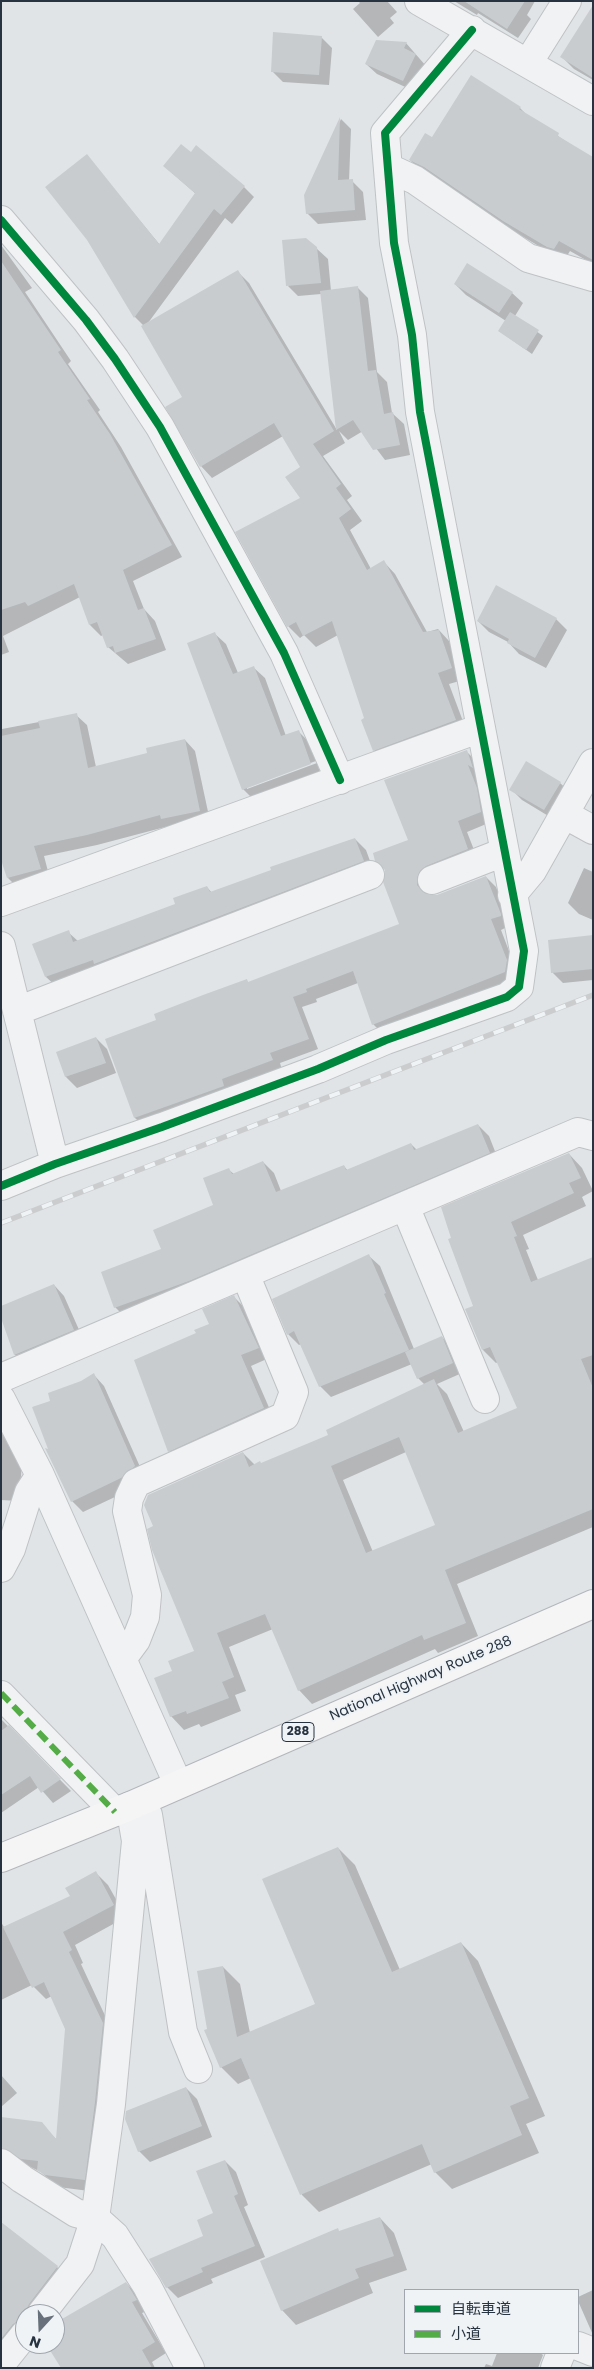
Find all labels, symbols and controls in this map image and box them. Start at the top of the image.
street label: National Highway Route 288 [327,1633,515,1725]
road number: 288 [282,1722,314,1741]
legend [404,2289,579,2354]
text: 自転車道 [451,2298,511,2319]
north arrow [15,2304,65,2354]
text: 小道 [451,2323,481,2344]
text: N [27,2331,44,2353]

